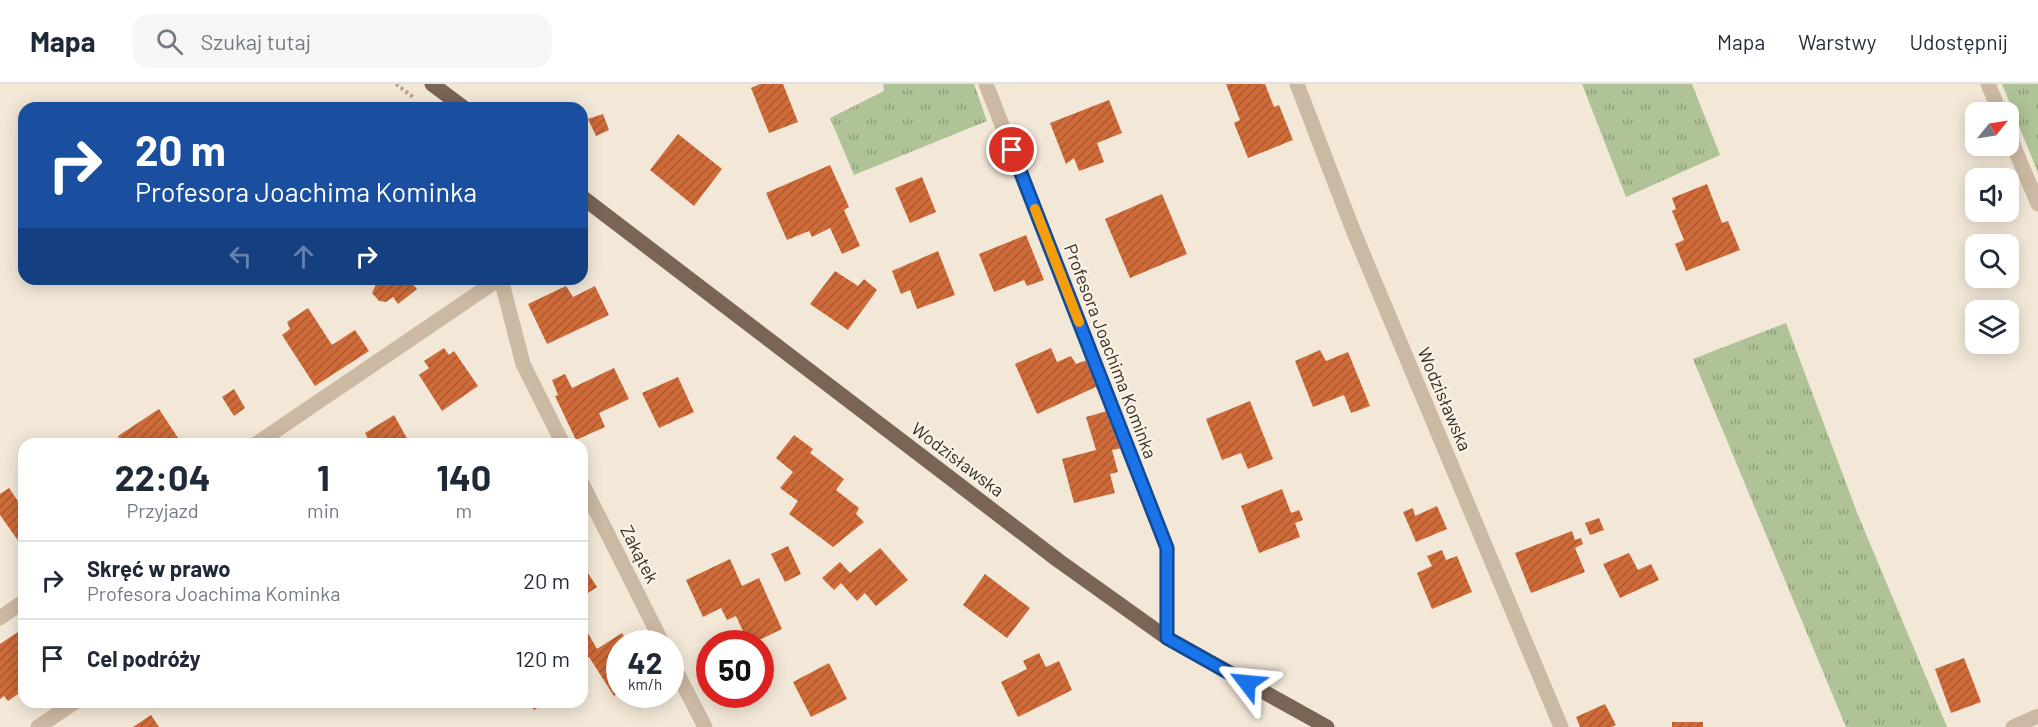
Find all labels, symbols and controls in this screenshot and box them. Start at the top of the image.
search box [132,14,552,68]
text: Mapa [30,24,96,58]
icon: search [153,25,186,58]
text: Szukaj tutaj [201,28,311,54]
text: Mapa [1717,29,1765,54]
text: Warstwy [1798,29,1876,54]
text: Udostępnij [1909,29,2008,54]
north arrow [1965,102,2019,156]
map controls [1965,102,2019,354]
text: 20 m [135,124,226,174]
pin [986,124,1037,175]
icon: right [36,126,114,204]
icon: arrive [995,133,1028,166]
button: sound [1965,168,2019,222]
text: Profesora Joachima Kominka [135,175,477,207]
button: search [1965,234,2019,288]
icon: left [224,240,257,273]
icon: ahead [287,240,320,273]
icon: right [350,240,383,273]
street label: Profesora Joachima Kominka [1060,241,1162,461]
button: layers [1965,300,2019,354]
street label: Wodzisławska [1413,344,1477,454]
street label: Wodzisławska [907,417,1009,501]
text: 22:04 [115,455,210,498]
text: 1 [317,455,330,498]
text: 140 [436,455,491,498]
text: Przyjazd [126,498,199,522]
text: min [307,498,340,522]
text: m [455,498,472,522]
street label: Zakątek [616,521,664,587]
text: Skręć w prawo [87,555,231,581]
icon: right [36,564,69,597]
text: 20 m [523,567,570,593]
text: Profesora Joachima Kominka [87,581,340,605]
speed limit sign: 50 [696,630,774,708]
icon: arrive [36,642,69,675]
text: 42 [628,644,662,680]
text: Cel podróży [87,645,201,671]
text: 120 m [515,645,570,671]
position arrow [1215,651,1279,715]
text: km/h [628,675,662,693]

